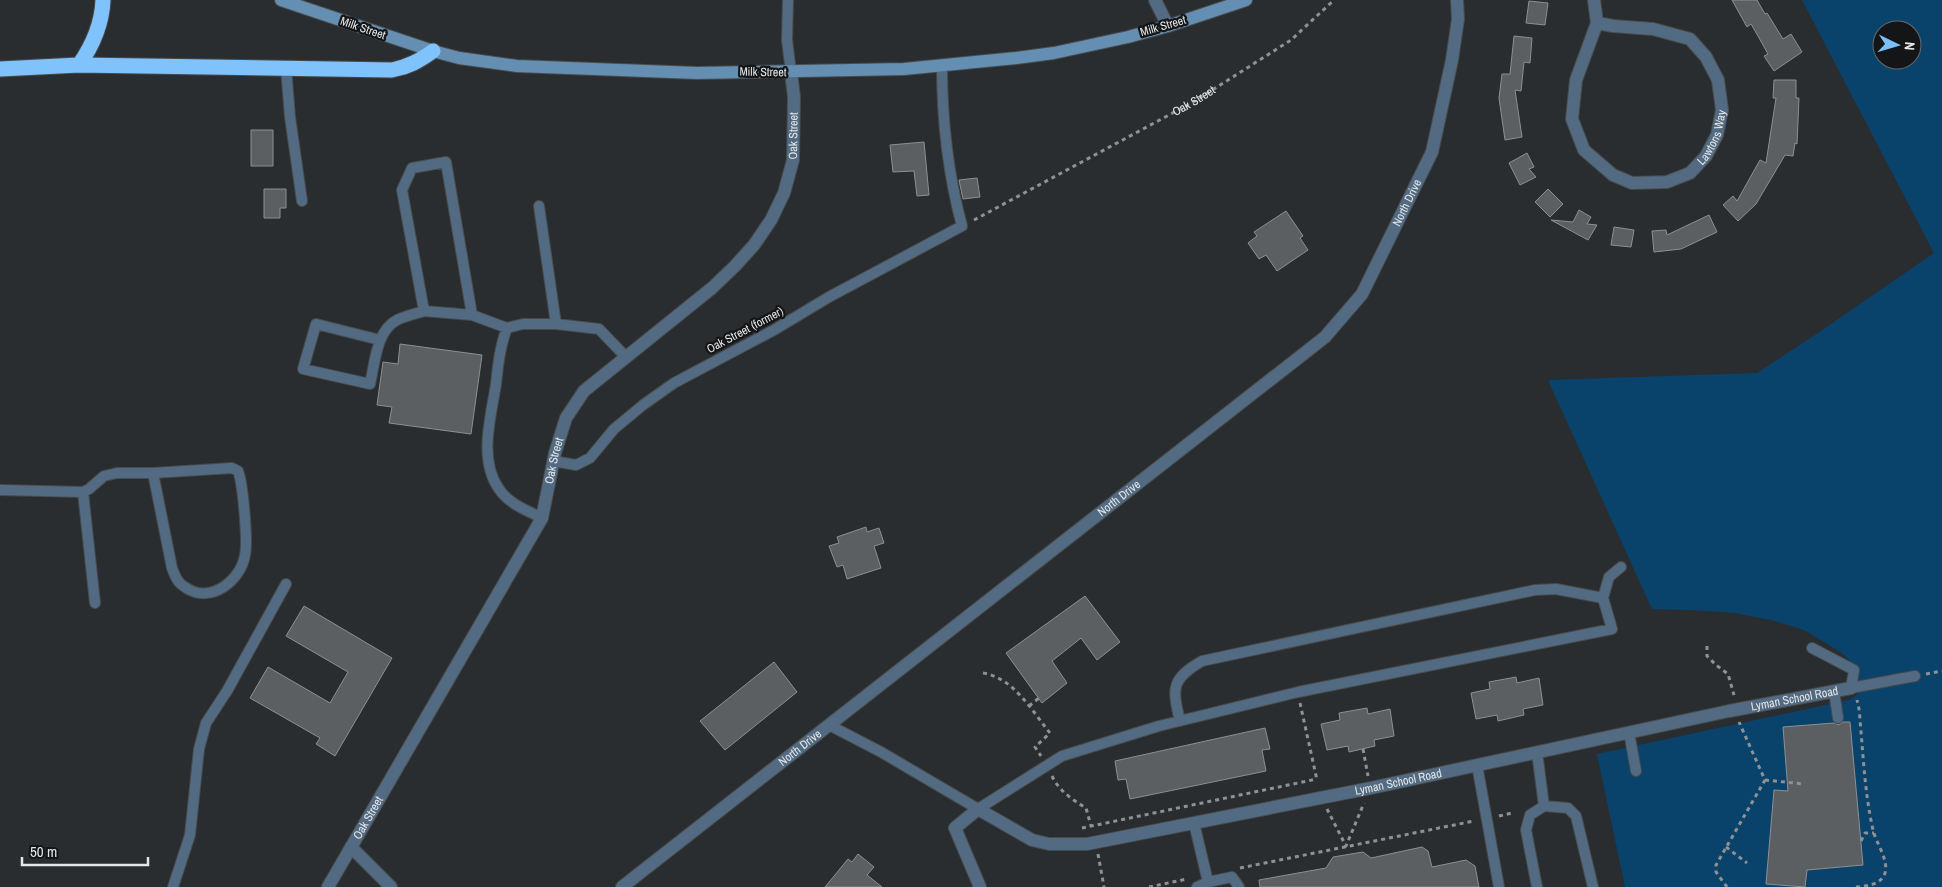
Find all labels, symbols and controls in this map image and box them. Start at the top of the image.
street label: Milk Street [1138,12,1188,40]
street label: Milk Street [338,13,388,43]
north arrow [1872,20,1922,70]
text: N [1901,41,1919,51]
street label: Milk Street [739,64,787,80]
street label: Oak Street [1170,82,1219,120]
street label: Lawtons Way [1693,108,1730,169]
street label: Oak Street [785,112,802,160]
street label: North Drive [1389,177,1425,229]
street label: Oak Street (former) [704,303,786,357]
street label: Oak Street [541,435,567,485]
street label: North Drive [1094,476,1144,520]
street label: Lyman School Road [1750,683,1839,715]
street label: North Drive [775,726,825,770]
street label: Lyman School Road [1353,765,1443,799]
street label: Oak Street [349,793,387,842]
scale bar [22,834,149,866]
text: 50 m [30,841,57,862]

